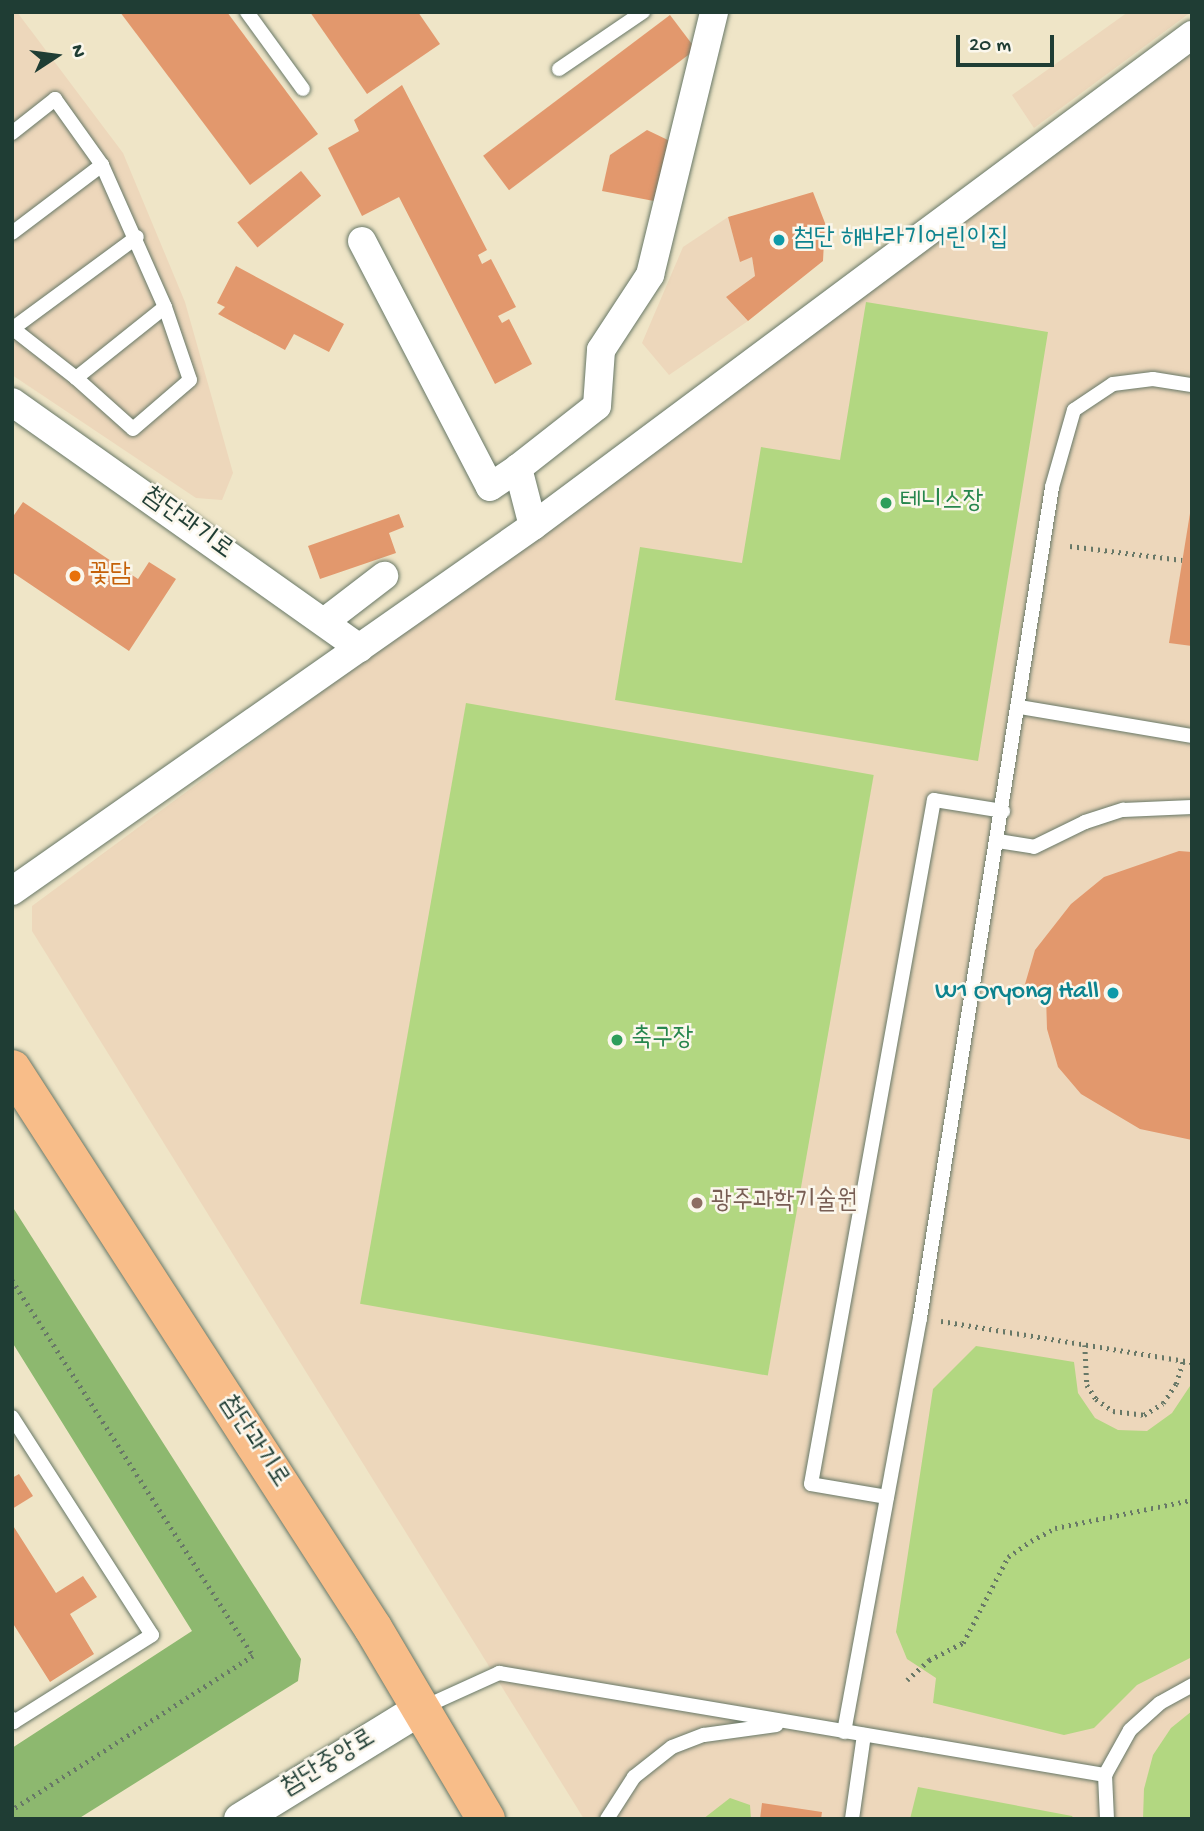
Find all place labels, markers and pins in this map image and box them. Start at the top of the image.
place label: 첨단 해바라기어린이집 [793,224,1008,256]
marker: 첨단 해바라기어린이집 [771,232,787,248]
place label: 테니스장 [900,487,984,519]
marker: 테니스장 [878,495,894,511]
place label: 꽃담 [89,560,131,592]
marker: 꽃담 [67,568,83,584]
place label: W1 Oryong Hall [935,977,1099,1009]
marker: W1 Oryong Hall [1105,985,1121,1001]
place label: 축구장 [631,1024,694,1056]
marker: 축구장 [609,1032,625,1048]
place label: 광주과학기술원 [711,1187,857,1219]
marker: 광주과학기술원 [689,1195,705,1211]

